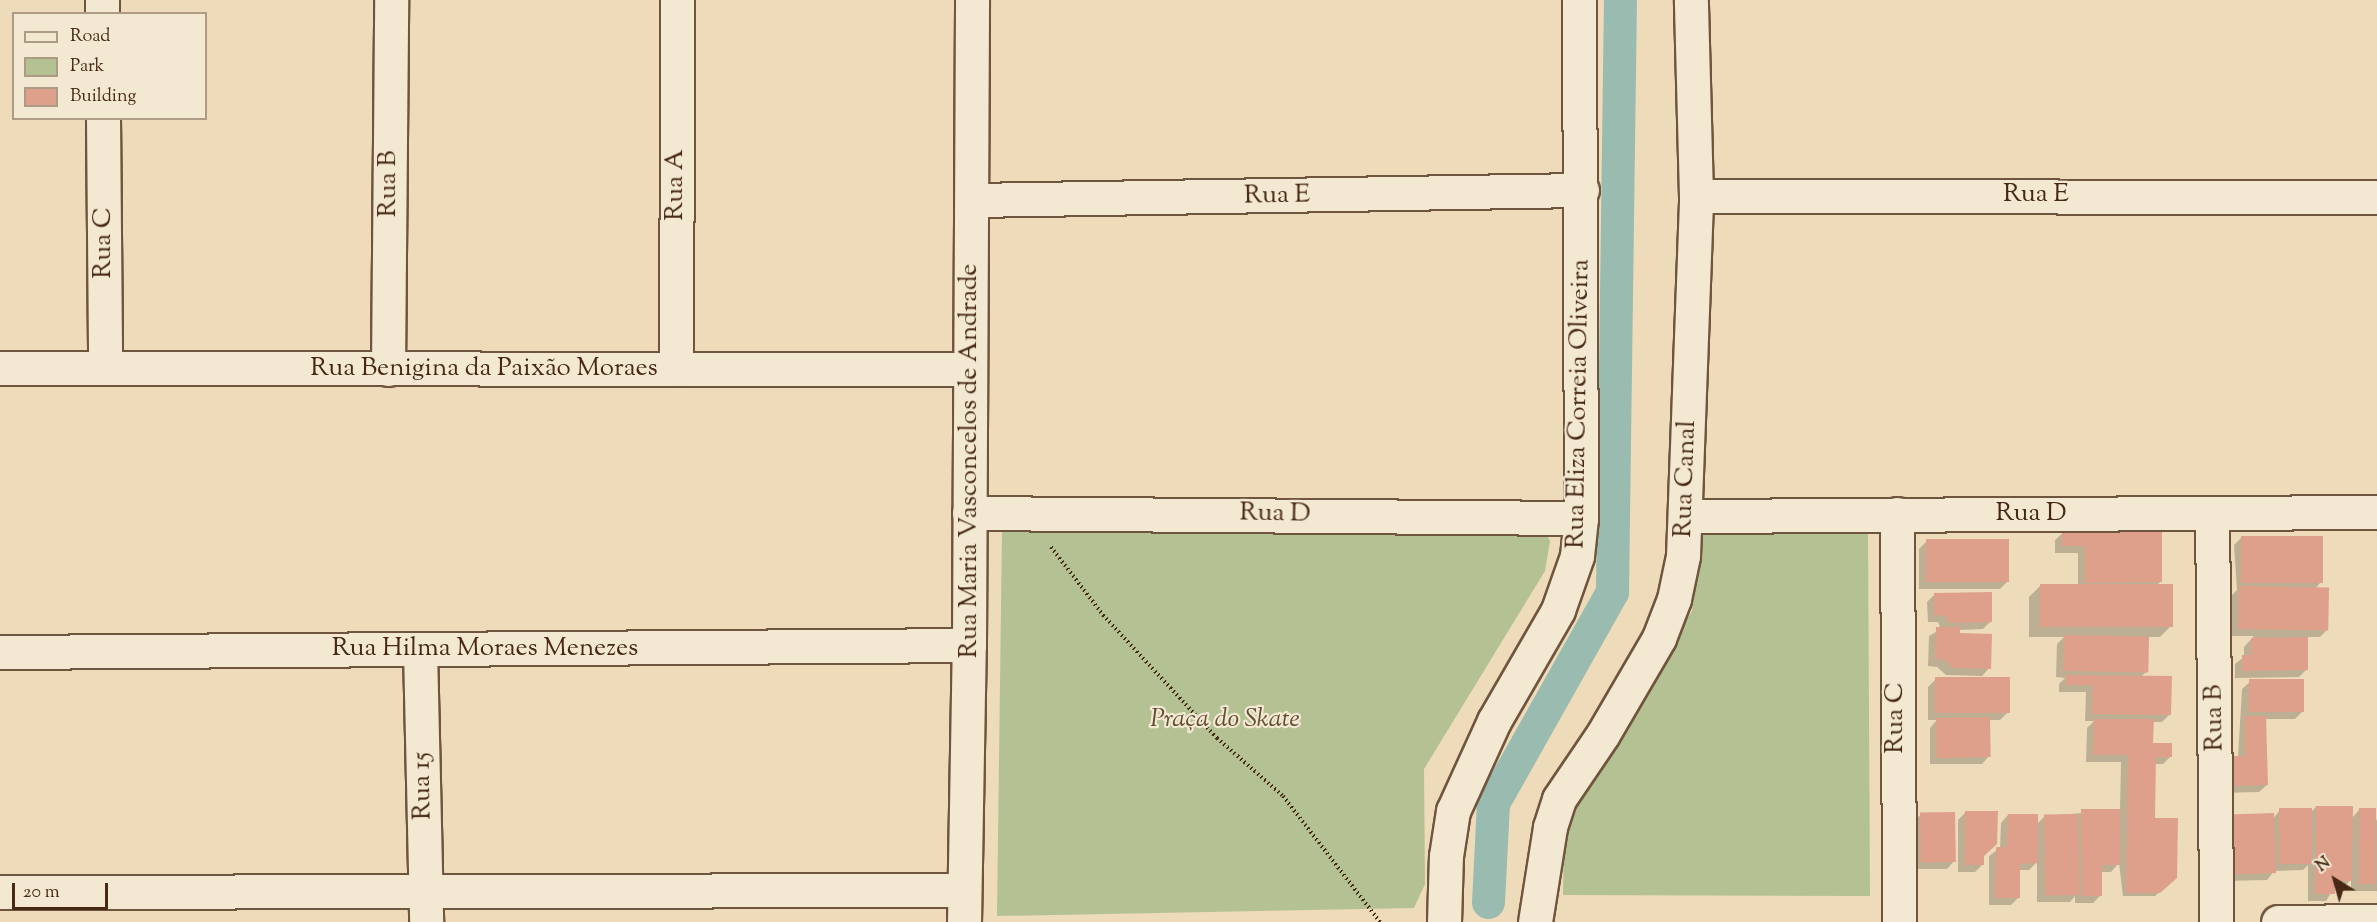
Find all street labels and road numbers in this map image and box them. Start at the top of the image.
street label: Rua A [660,149,692,221]
street label: Rua B [373,151,405,217]
street label: Rua E [2003,179,2069,211]
street label: Rua E [1244,180,1310,212]
street label: Rua C [88,207,120,279]
street label: Rua Eliza Correia Oliveira [1561,259,1597,549]
street label: Rua Maria Vasconcelos de Andrade [954,264,986,658]
street label: Rua Benigina da Paixão Moraes [310,353,658,385]
street label: Rua Canal [1668,420,1704,538]
street label: Rua D [1239,498,1311,530]
street label: Rua D [1995,498,2067,530]
street label: Rua Hilma Moraes Menezes [332,633,638,665]
street label: Rua C [1880,682,1912,754]
street label: Rua B [2199,684,2231,752]
street label: Rua 15 [407,752,439,820]

